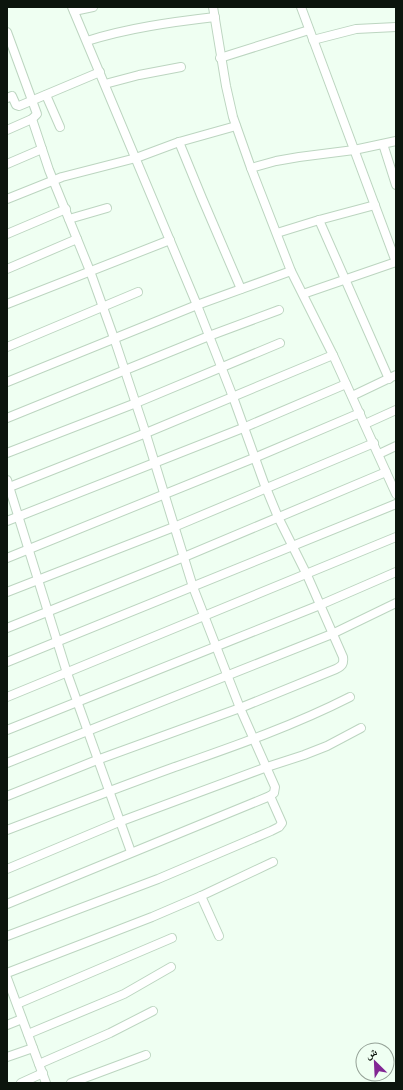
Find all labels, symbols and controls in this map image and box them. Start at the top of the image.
north arrow [355,1042,395,1082]
text: ش [363,1045,380,1063]

